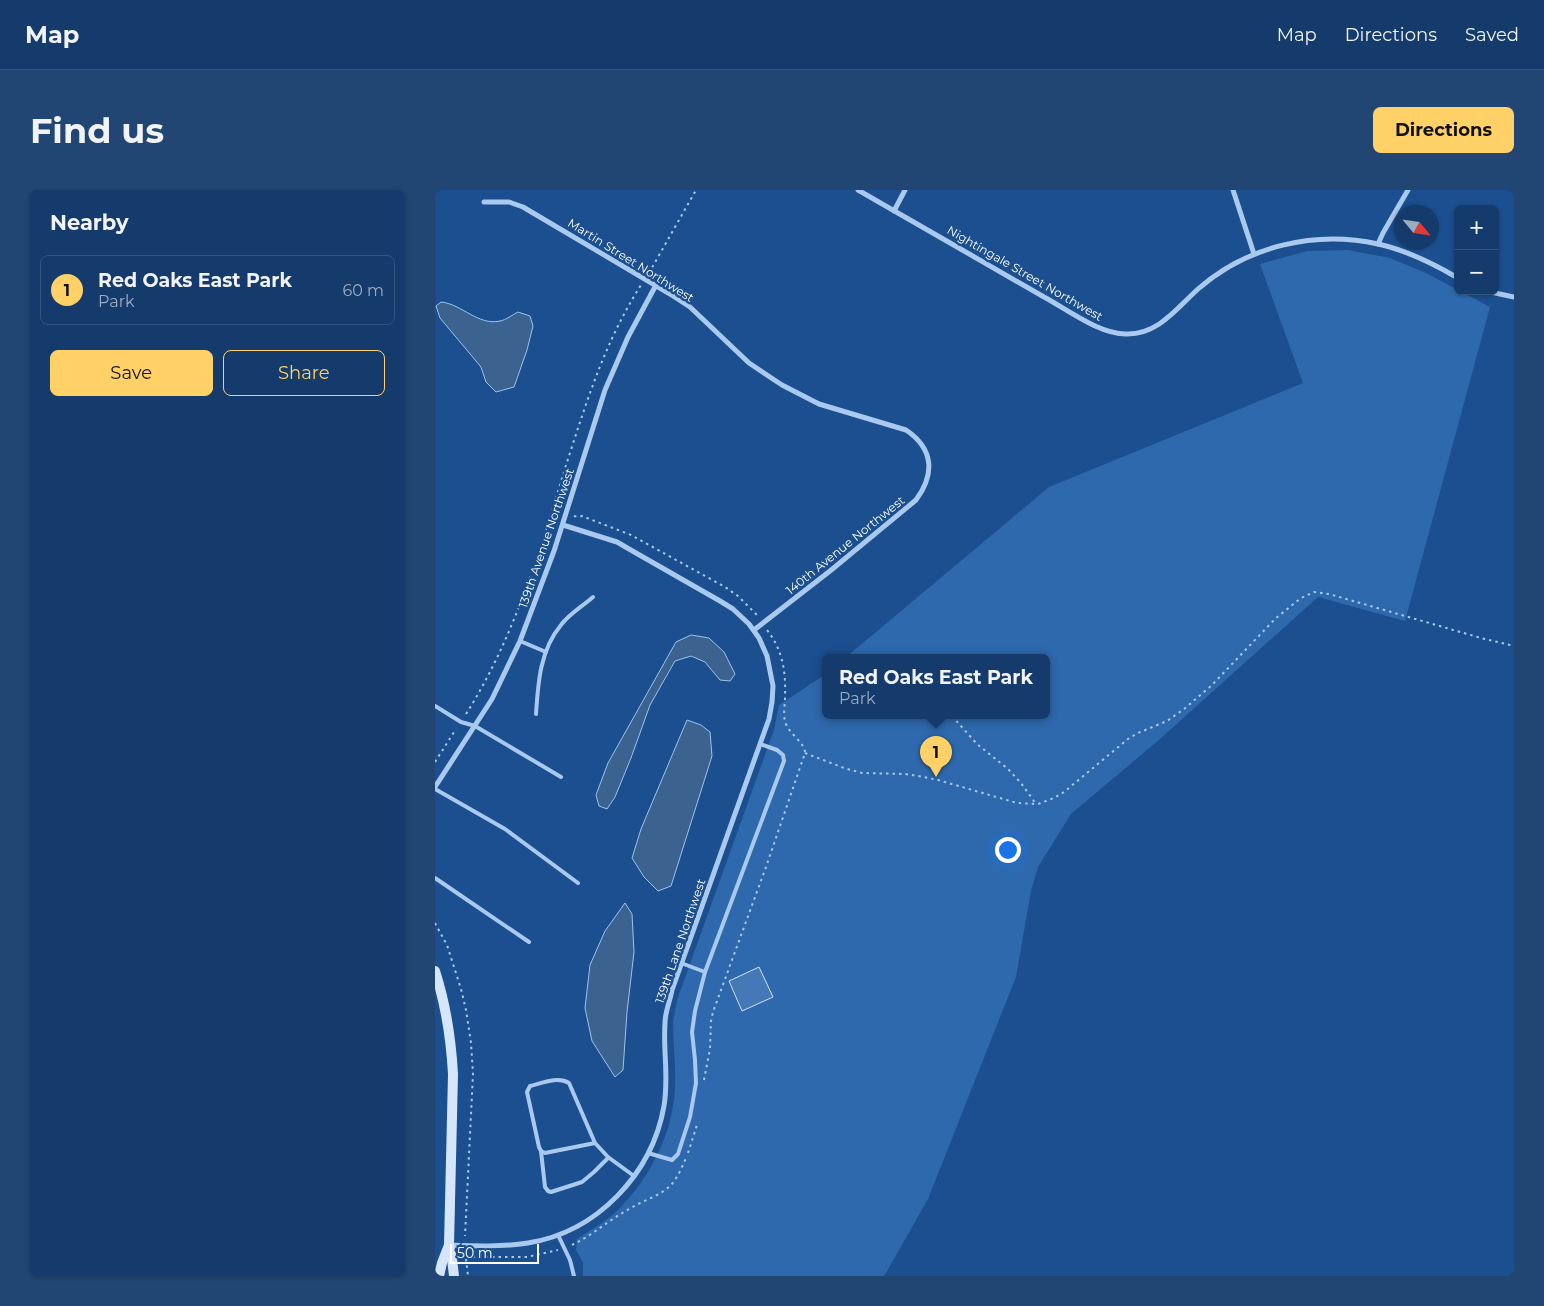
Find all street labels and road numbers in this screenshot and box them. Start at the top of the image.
street label: Martin Street Northwest [565,215,697,305]
street label: Nightingale Street Northwest [944,222,1106,324]
street label: 139th Avenue Northwest [515,466,577,610]
street label: 140th Avenue Northwest [783,492,907,598]
street label: 139th Lane Northwest [652,877,708,1005]

